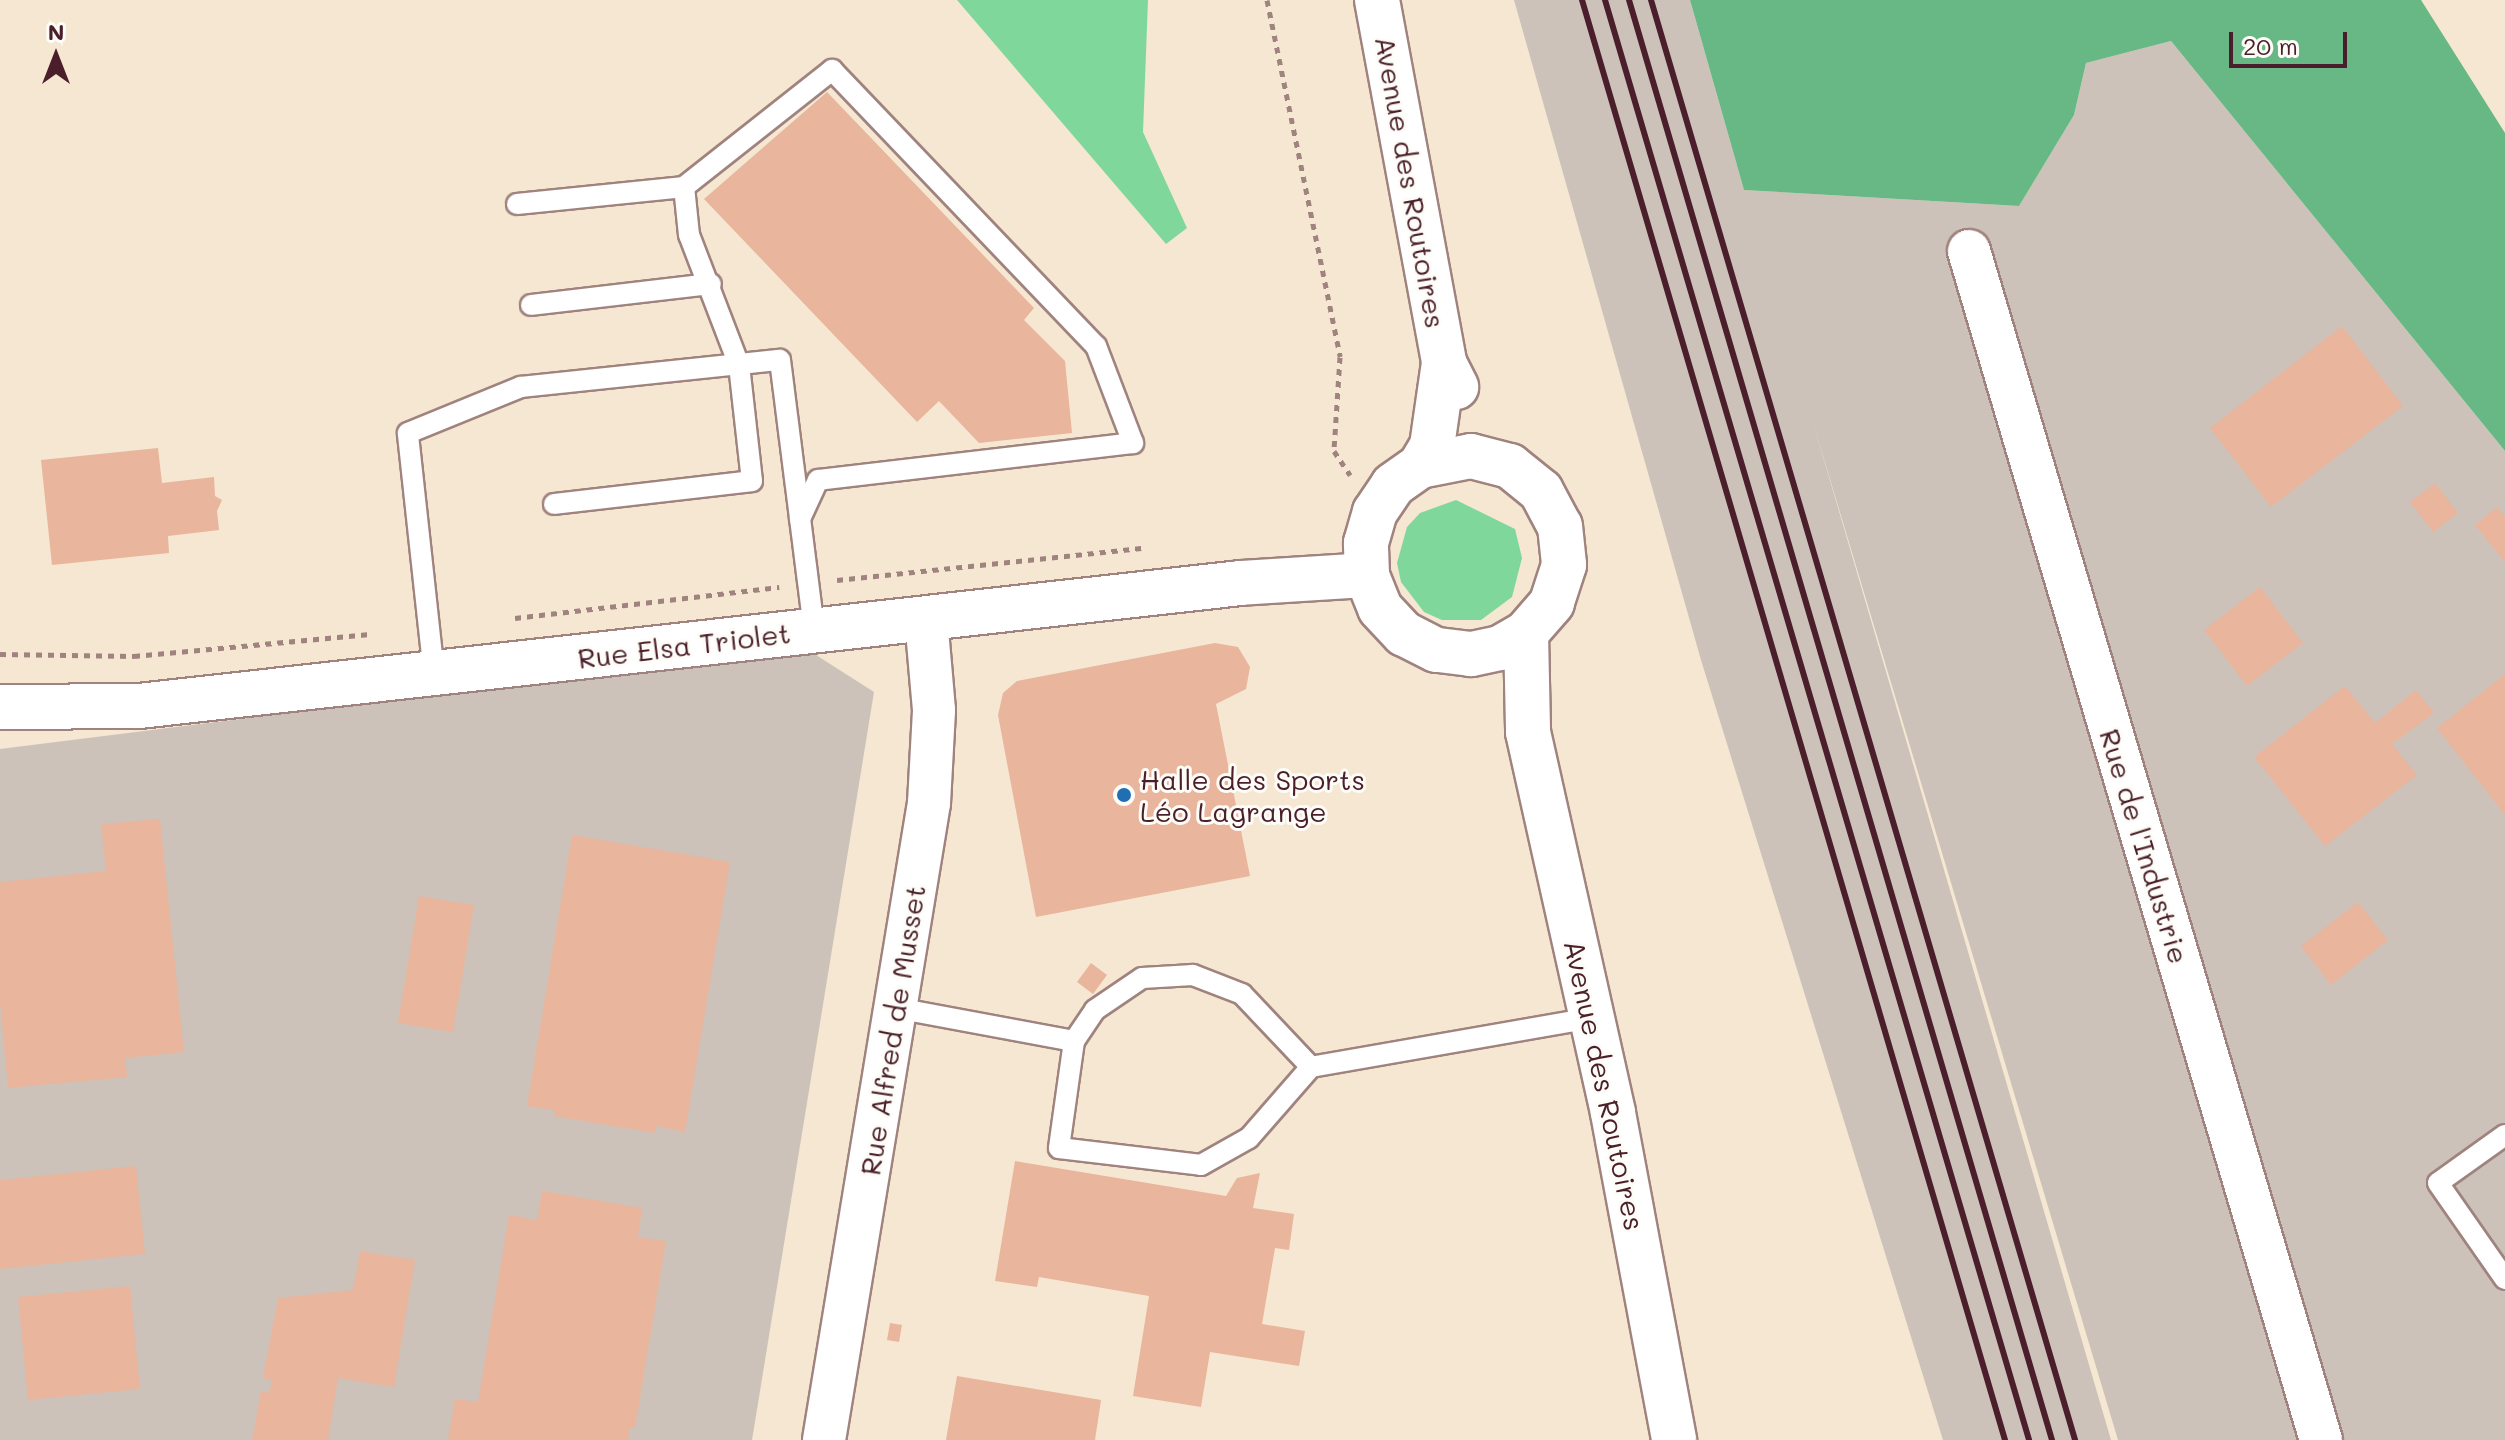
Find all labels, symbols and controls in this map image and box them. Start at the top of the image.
north arrow [16,16,96,96]
scale bar [2233,16,2351,66]
text: N [48,17,64,46]
text: 20 m [2243,30,2298,61]
street label: Avenue des Routoires [1369,33,1453,331]
street label: Rue Elsa Triolet [576,615,792,675]
street label: Rue de l'Industrie [2093,725,2197,967]
place label: Halle des Sports Léo Lagrange [1140,762,1365,828]
marker: Halle des Sports Léo Lagrange [1115,786,1133,804]
street label: Rue Alfred de Musset [852,882,932,1178]
street label: Avenue des Routoires [1558,937,1652,1233]

